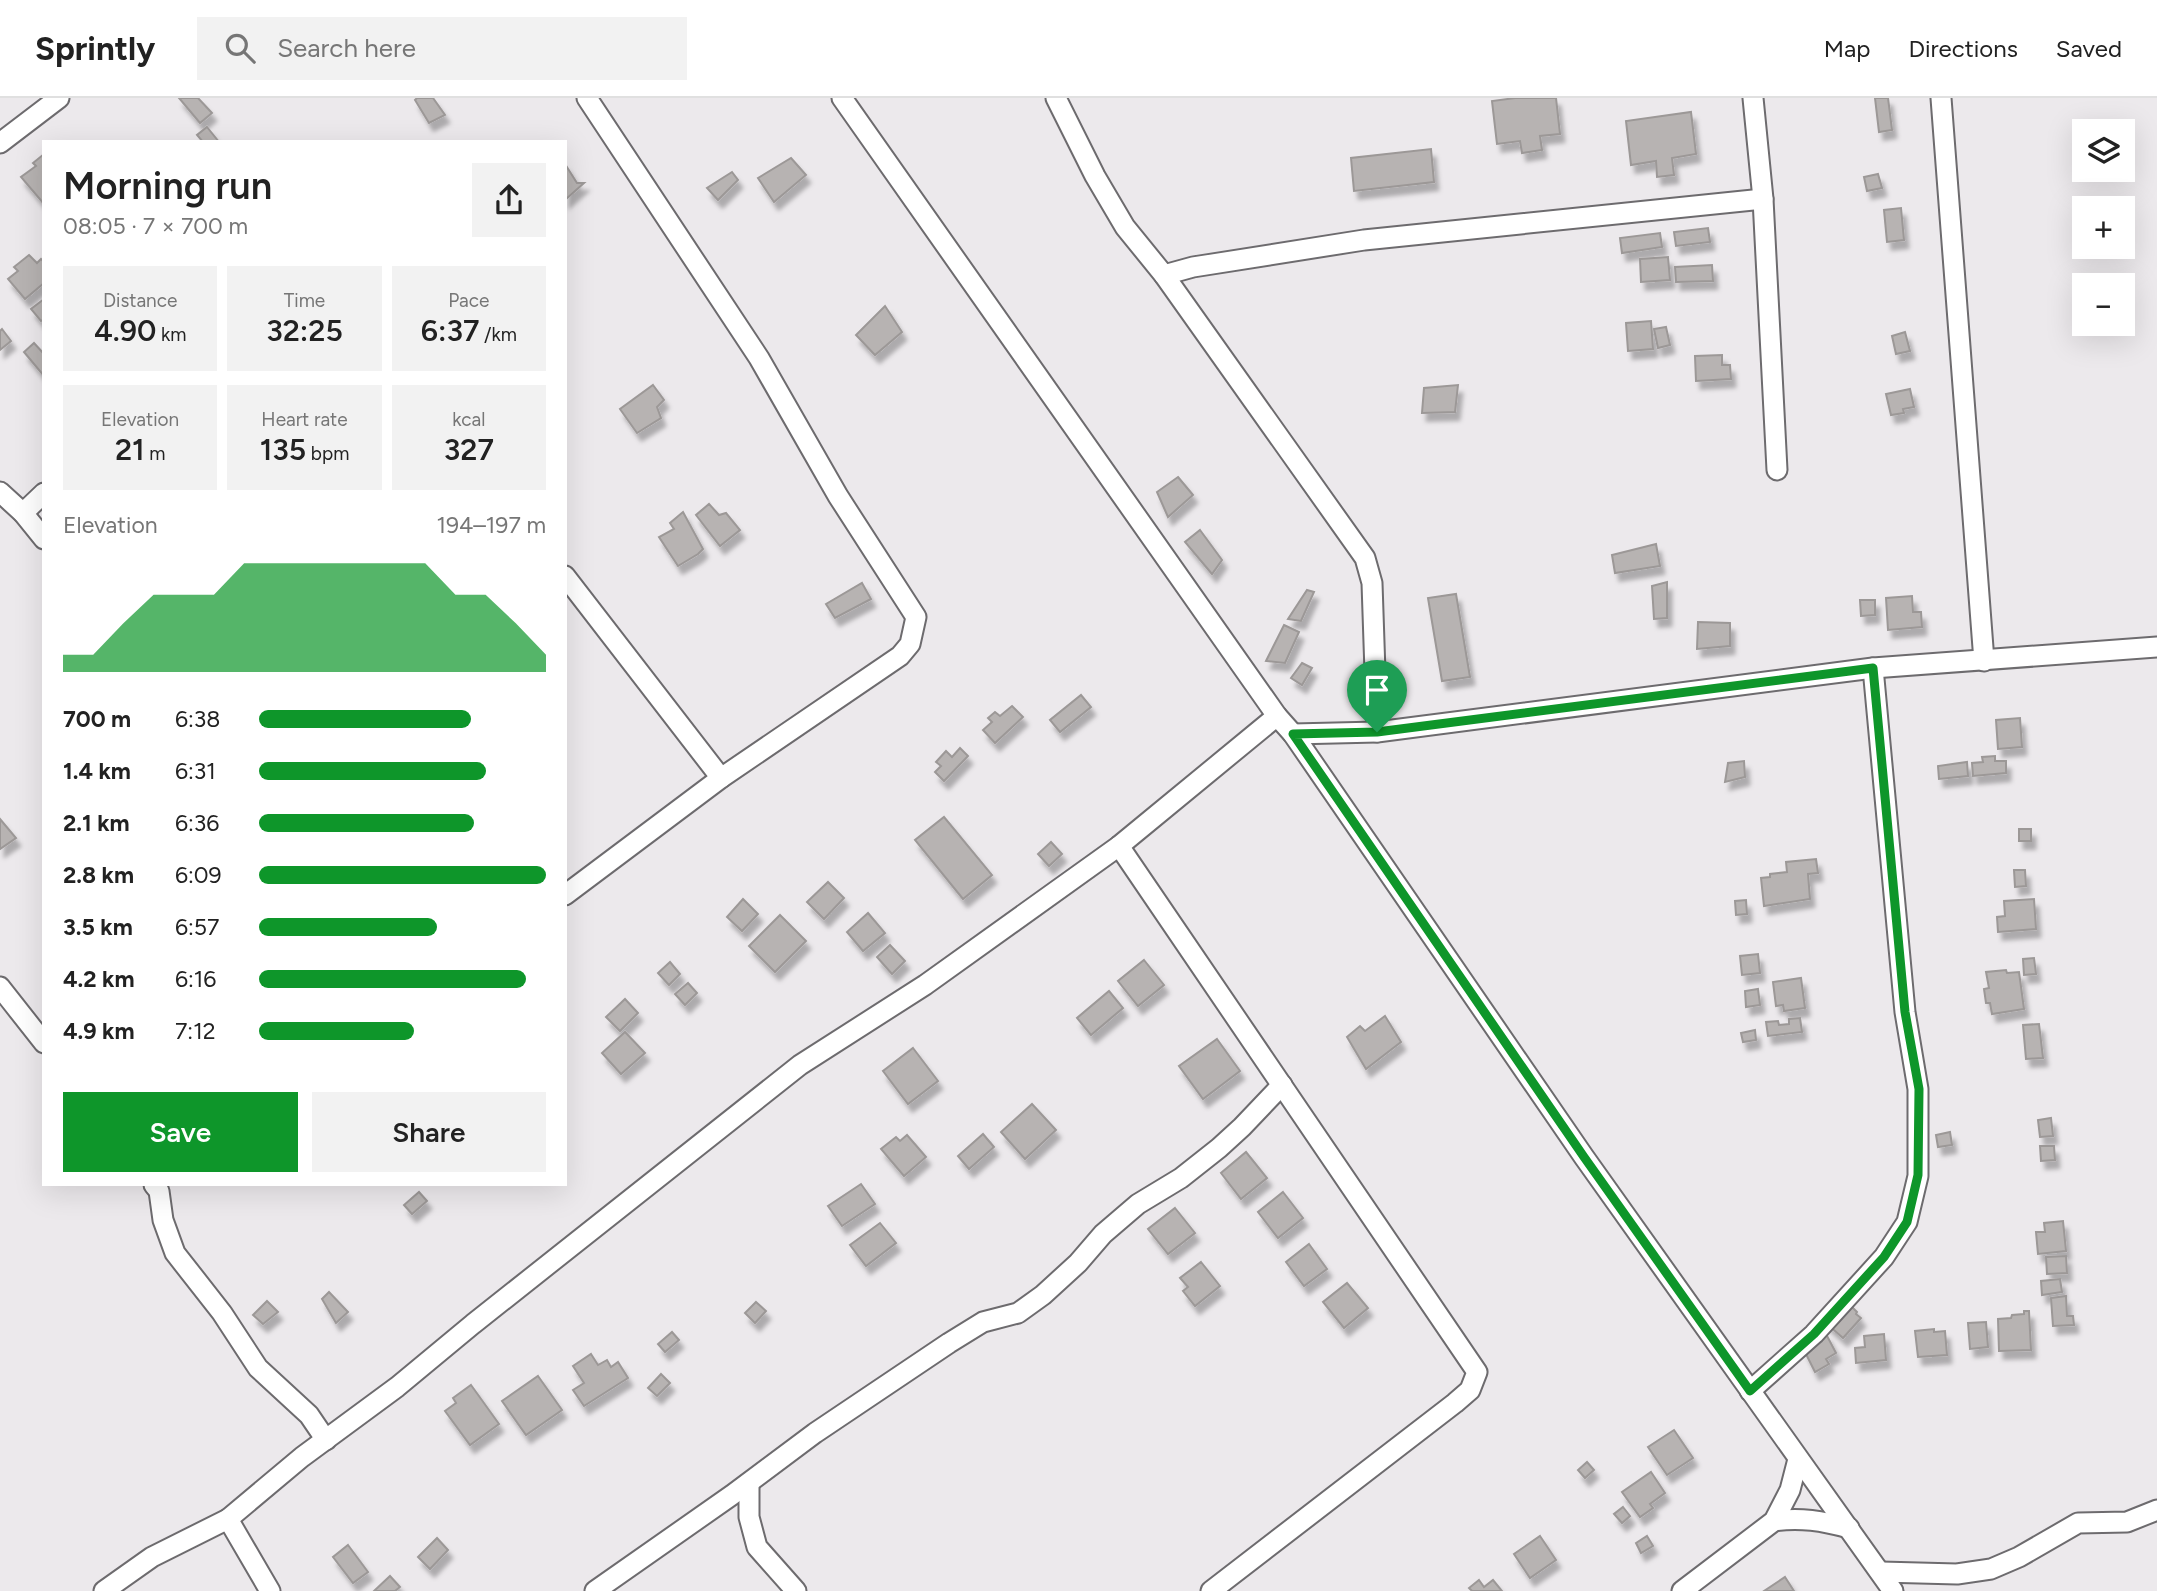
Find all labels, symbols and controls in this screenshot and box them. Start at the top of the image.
search box [197,17,687,80]
text: Sprintly [35,29,155,68]
icon: search [221,29,259,67]
text: Search here [277,32,416,64]
text: Map [1824,34,1870,63]
text: Directions [1908,34,2018,63]
text: Saved [2056,34,2122,63]
map controls [2072,119,2135,336]
button: layers [2072,119,2135,182]
text: Morning run [63,163,272,209]
button: share [472,163,546,237]
button: + [2072,196,2135,259]
text: 08:05 · 7 × 700 m [63,212,248,240]
button: − [2072,273,2135,336]
text: Distance [103,289,177,312]
text: Time [284,289,325,312]
text: Pace [448,289,489,312]
text: 4.90 [94,312,156,349]
text: 32:25 [266,312,343,349]
text: 6:37 [421,312,479,349]
text: km [156,323,186,346]
text: /km [479,323,517,346]
text: Elevation [101,408,179,431]
text: Heart rate [261,408,348,431]
text: kcal [452,408,485,431]
text: 21 [115,431,145,468]
text: 135 [260,431,306,468]
text: 327 [444,431,494,468]
text: m [145,442,165,465]
text: bpm [306,442,349,465]
text: Elevation [63,511,158,539]
text: 194–197 m [436,511,546,539]
pin [1347,660,1407,732]
icon: arrive [1358,671,1396,709]
text: 700 m [63,705,131,733]
text: 6:38 [175,705,220,733]
text: 1.4 km [63,757,131,785]
text: 6:31 [175,757,216,785]
text: 2.1 km [63,809,130,837]
text: 6:36 [175,809,219,837]
text: 2.8 km [63,861,134,889]
text: 6:09 [175,861,222,889]
text: 3.5 km [63,913,133,941]
text: 6:57 [175,913,219,941]
text: 4.2 km [63,965,134,993]
text: 6:16 [175,965,216,993]
text: 4.9 km [63,1017,135,1045]
text: 7:12 [175,1017,216,1045]
button: Save [63,1092,298,1172]
button: Share [312,1092,546,1172]

